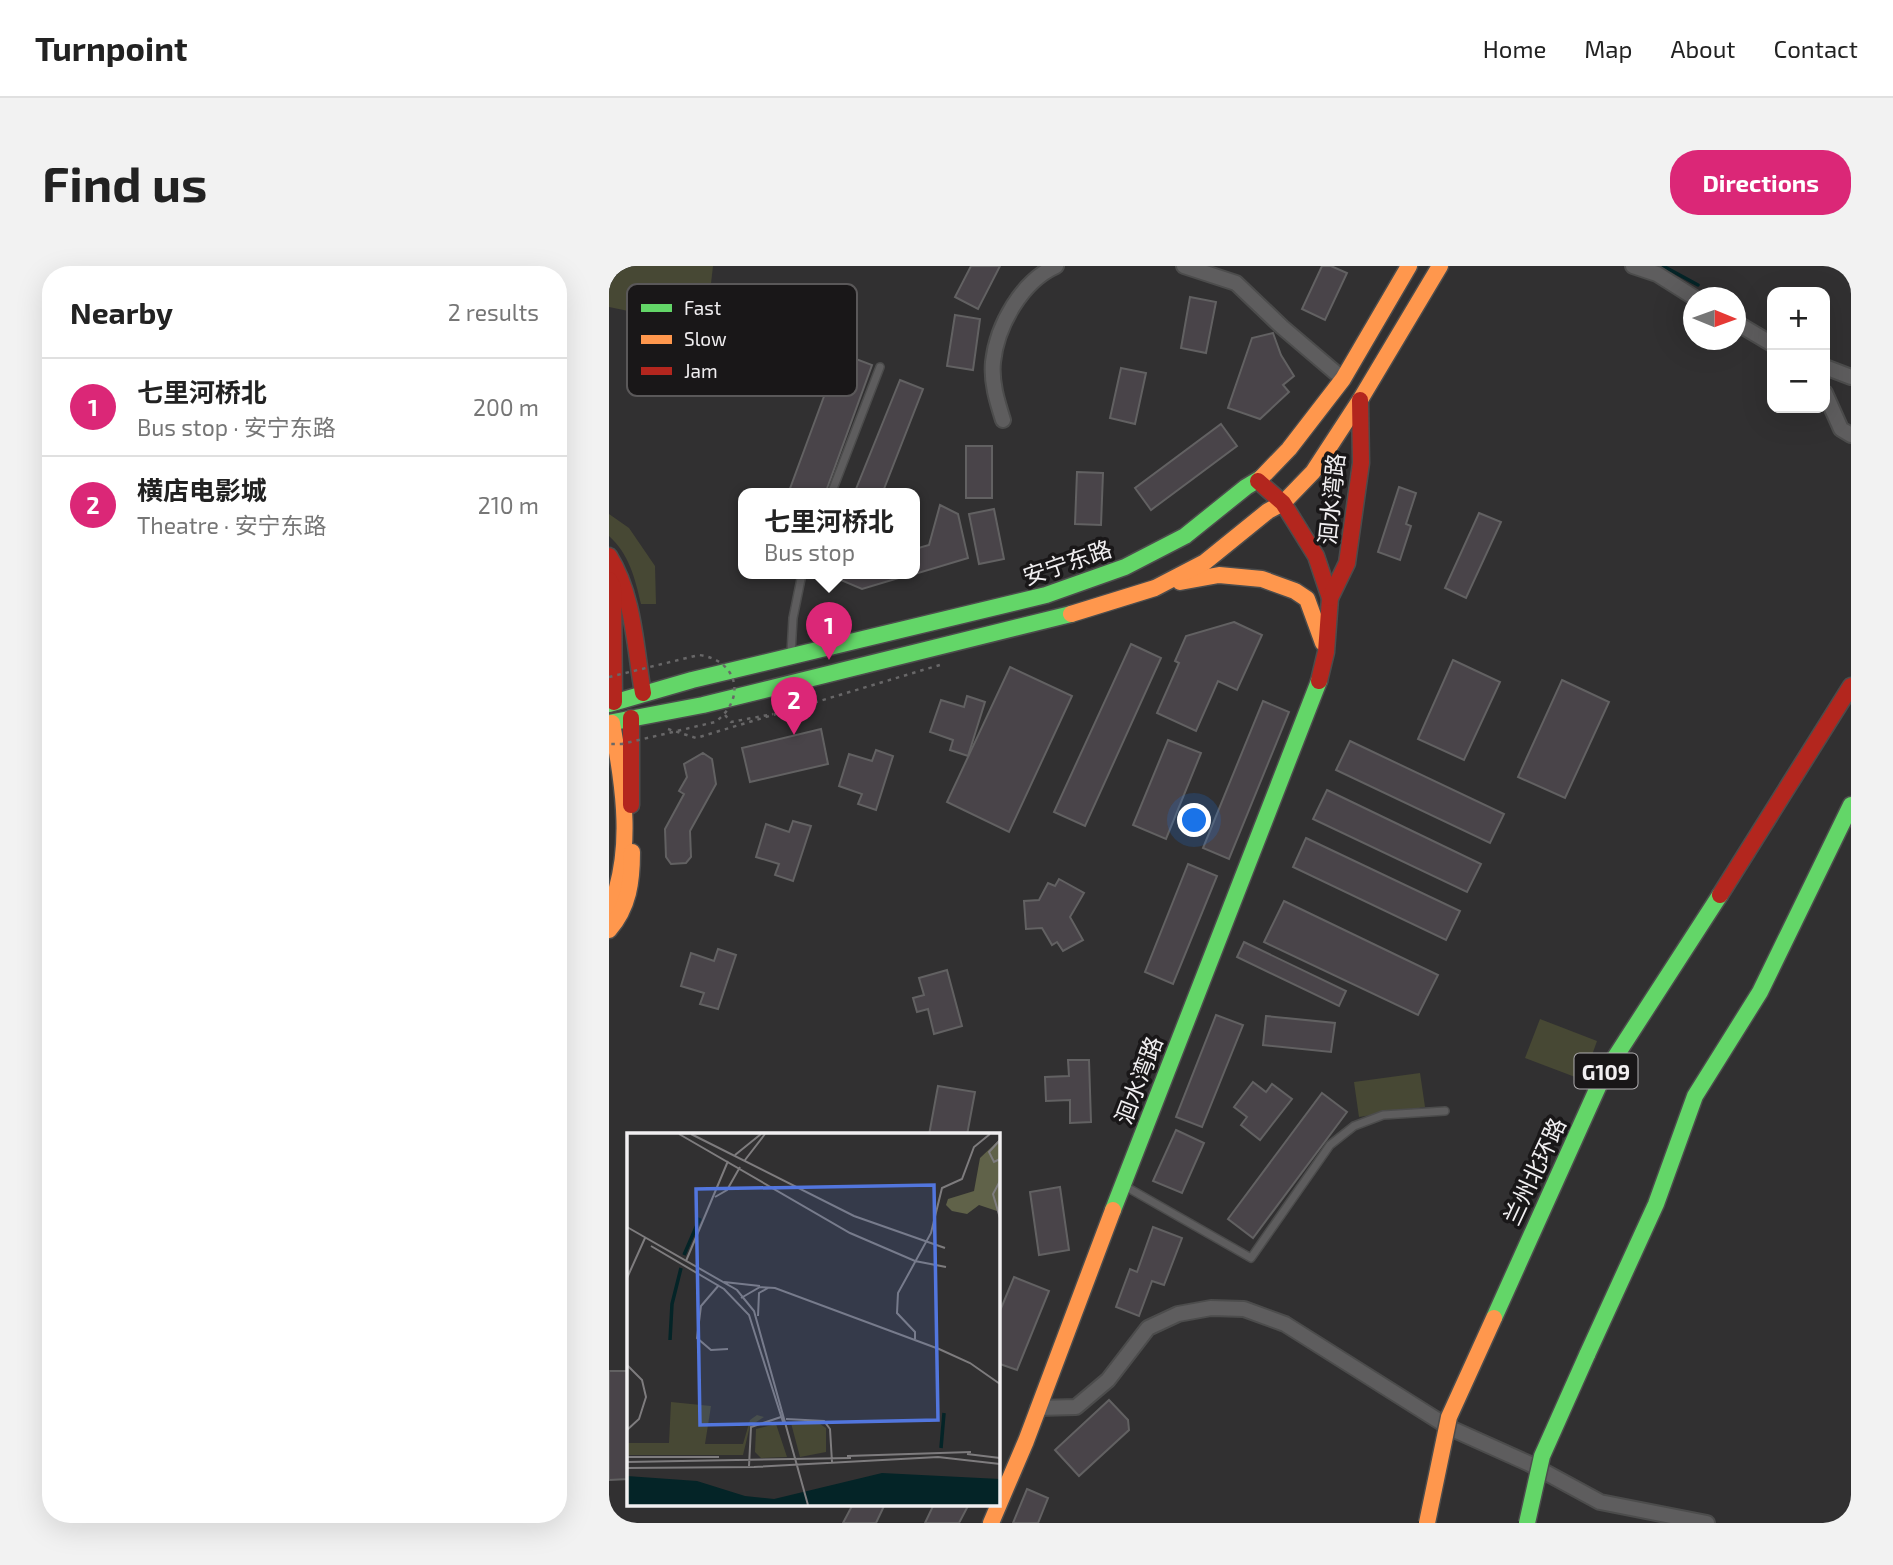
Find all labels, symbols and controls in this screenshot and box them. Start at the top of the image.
text: Turnpoint [35,28,188,68]
text: Home [1483,34,1546,63]
text: Map [1584,34,1632,63]
text: About [1670,34,1736,63]
text: Contact [1774,34,1858,63]
button: Directions [1670,150,1851,215]
text: Find us [42,153,207,212]
legend [627,284,857,396]
north arrow [1683,287,1746,350]
map controls [1767,287,1830,413]
button: + [1767,287,1830,350]
text: Nearby [70,294,173,330]
text: Fast [684,296,721,319]
text: 2 results [448,298,539,326]
text: Slow [684,327,727,350]
button: − [1767,350,1830,413]
text: Jam [684,359,718,382]
text: 七里河桥北 [137,376,267,407]
text: 1 [88,393,98,421]
text: 200 m [473,393,539,421]
text: Bus stop · 安宁东路 [137,413,336,441]
street label: 洄水湾路 [1312,452,1350,546]
text: 横店电影城 [137,474,267,505]
popup [738,488,920,579]
text: 2 [86,491,100,519]
text: 210 m [478,491,539,519]
text: 七里河桥北 [764,505,894,536]
text: Theatre · 安宁东路 [137,511,326,539]
street label: 安宁东路 [1019,534,1115,590]
text: Bus stop [764,538,855,566]
pin: 1 [806,602,852,660]
pin: 2 [771,677,817,735]
your location [1177,803,1211,837]
street label: 洄水湾路 [1108,1032,1168,1128]
road number: G109 [1574,1054,1637,1088]
street label: 兰州北环路 [1497,1113,1571,1229]
inset map [627,1133,999,1506]

